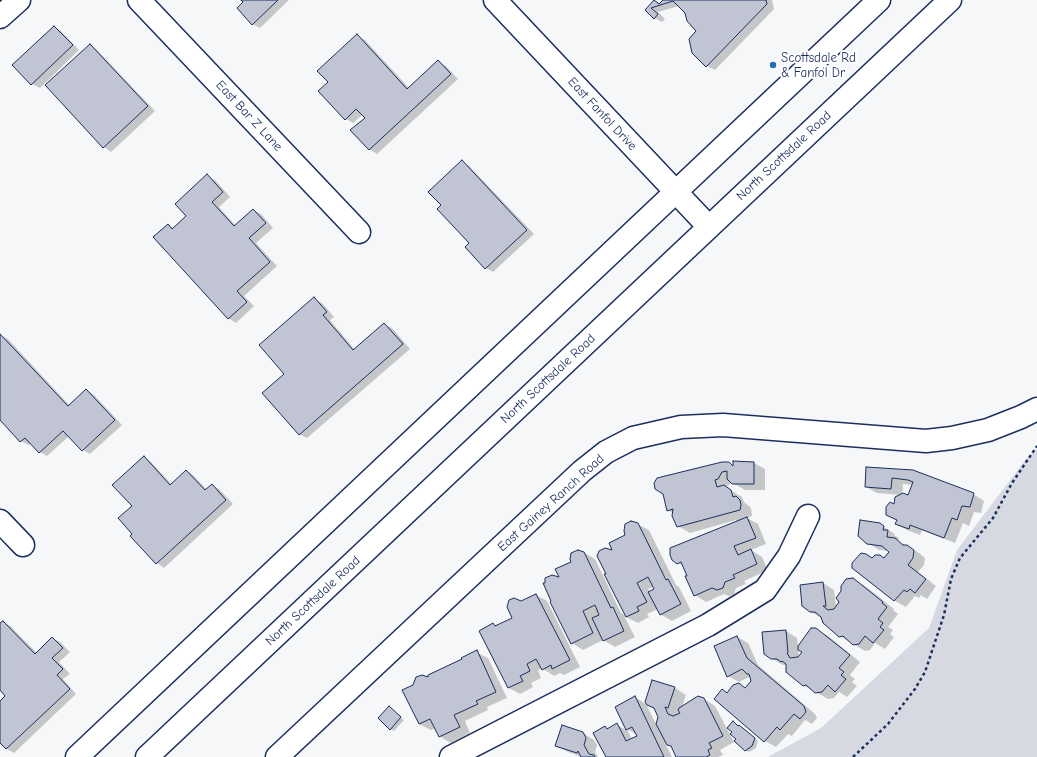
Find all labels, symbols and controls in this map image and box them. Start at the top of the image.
place label: Scottsdale Rd & Fanfol Dr [781,50,856,81]
marker: Scottsdale Rd & Fanfol Dr [768,60,778,70]
street label: East Fanfol Drive [564,74,640,154]
street label: East Bar Z Lane [212,77,286,155]
street label: North Scottsdale Road [733,108,835,204]
street label: North Scottsdale Road [497,331,599,427]
street label: East Gainey Ranch Road [495,451,607,555]
street label: North Scottsdale Road [262,553,364,649]

